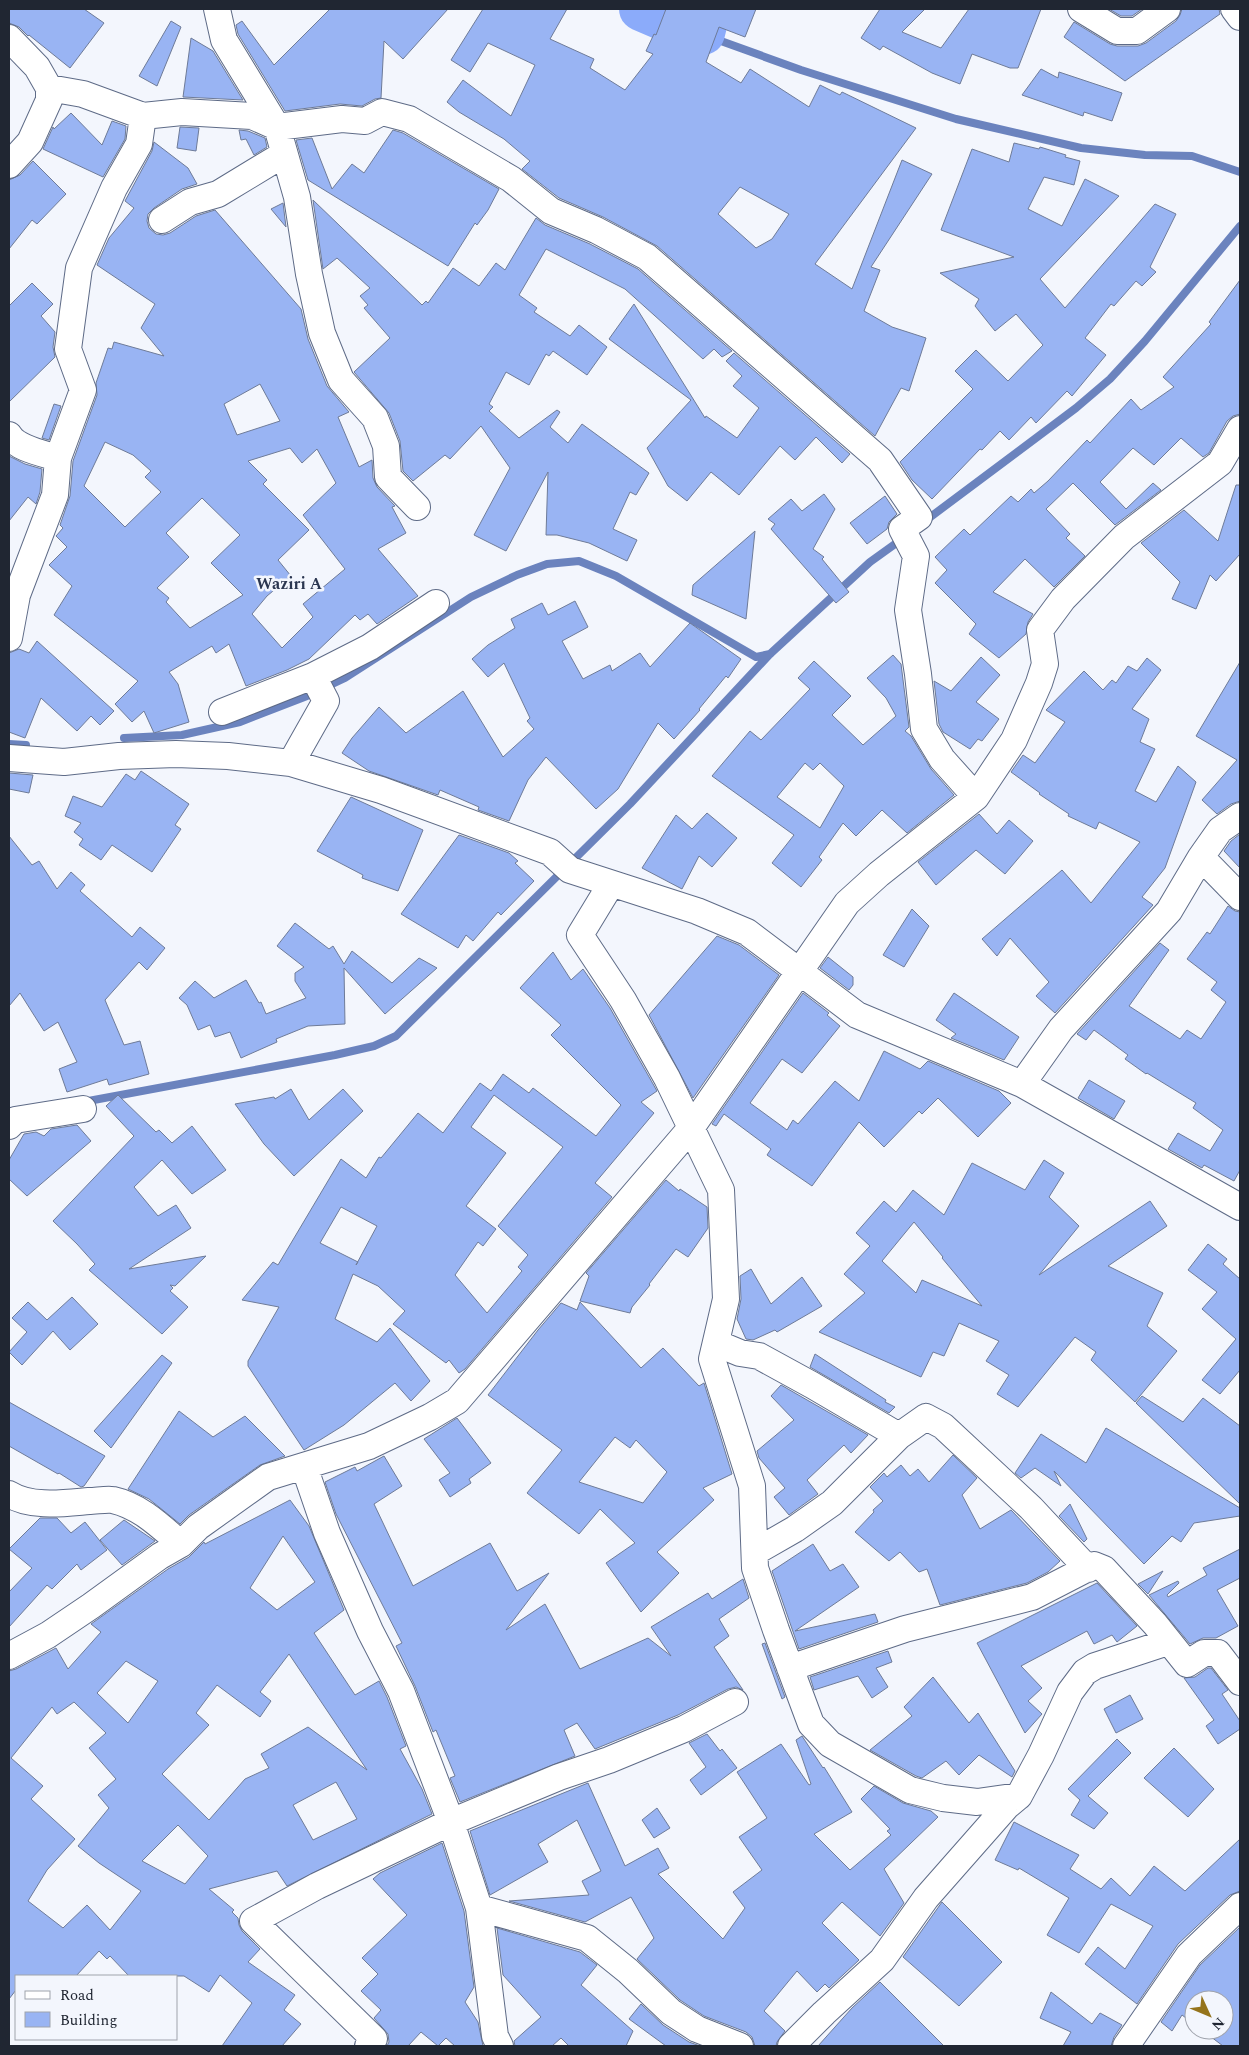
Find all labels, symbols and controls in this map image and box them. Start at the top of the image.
district label: Waziri A [256,572,323,596]
legend [15,1975,178,2040]
text: Road [60,1984,94,2007]
north arrow [1184,1990,1234,2040]
text: Building [60,2009,117,2032]
text: N [1206,2012,1230,2035]

